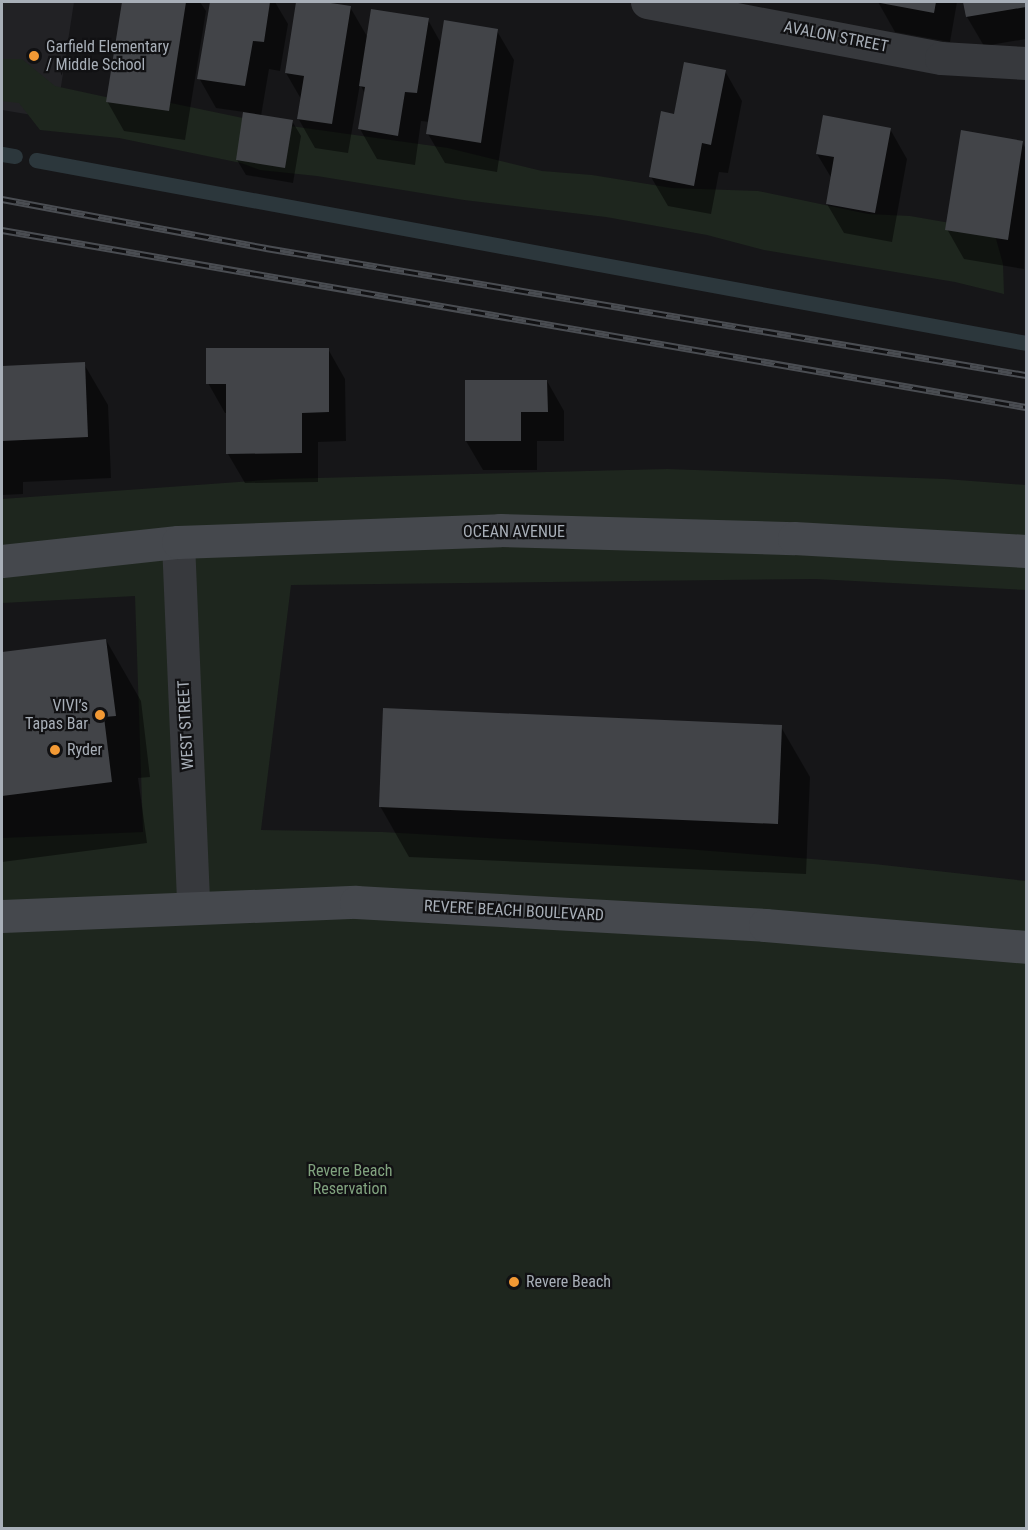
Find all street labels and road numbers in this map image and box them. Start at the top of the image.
street label: AVALON STREET [782,17,890,57]
street label: OCEAN AVENUE [463,522,565,542]
street label: WEST STREET [174,680,198,770]
street label: REVERE BEACH BOULEVARD [424,897,604,925]

